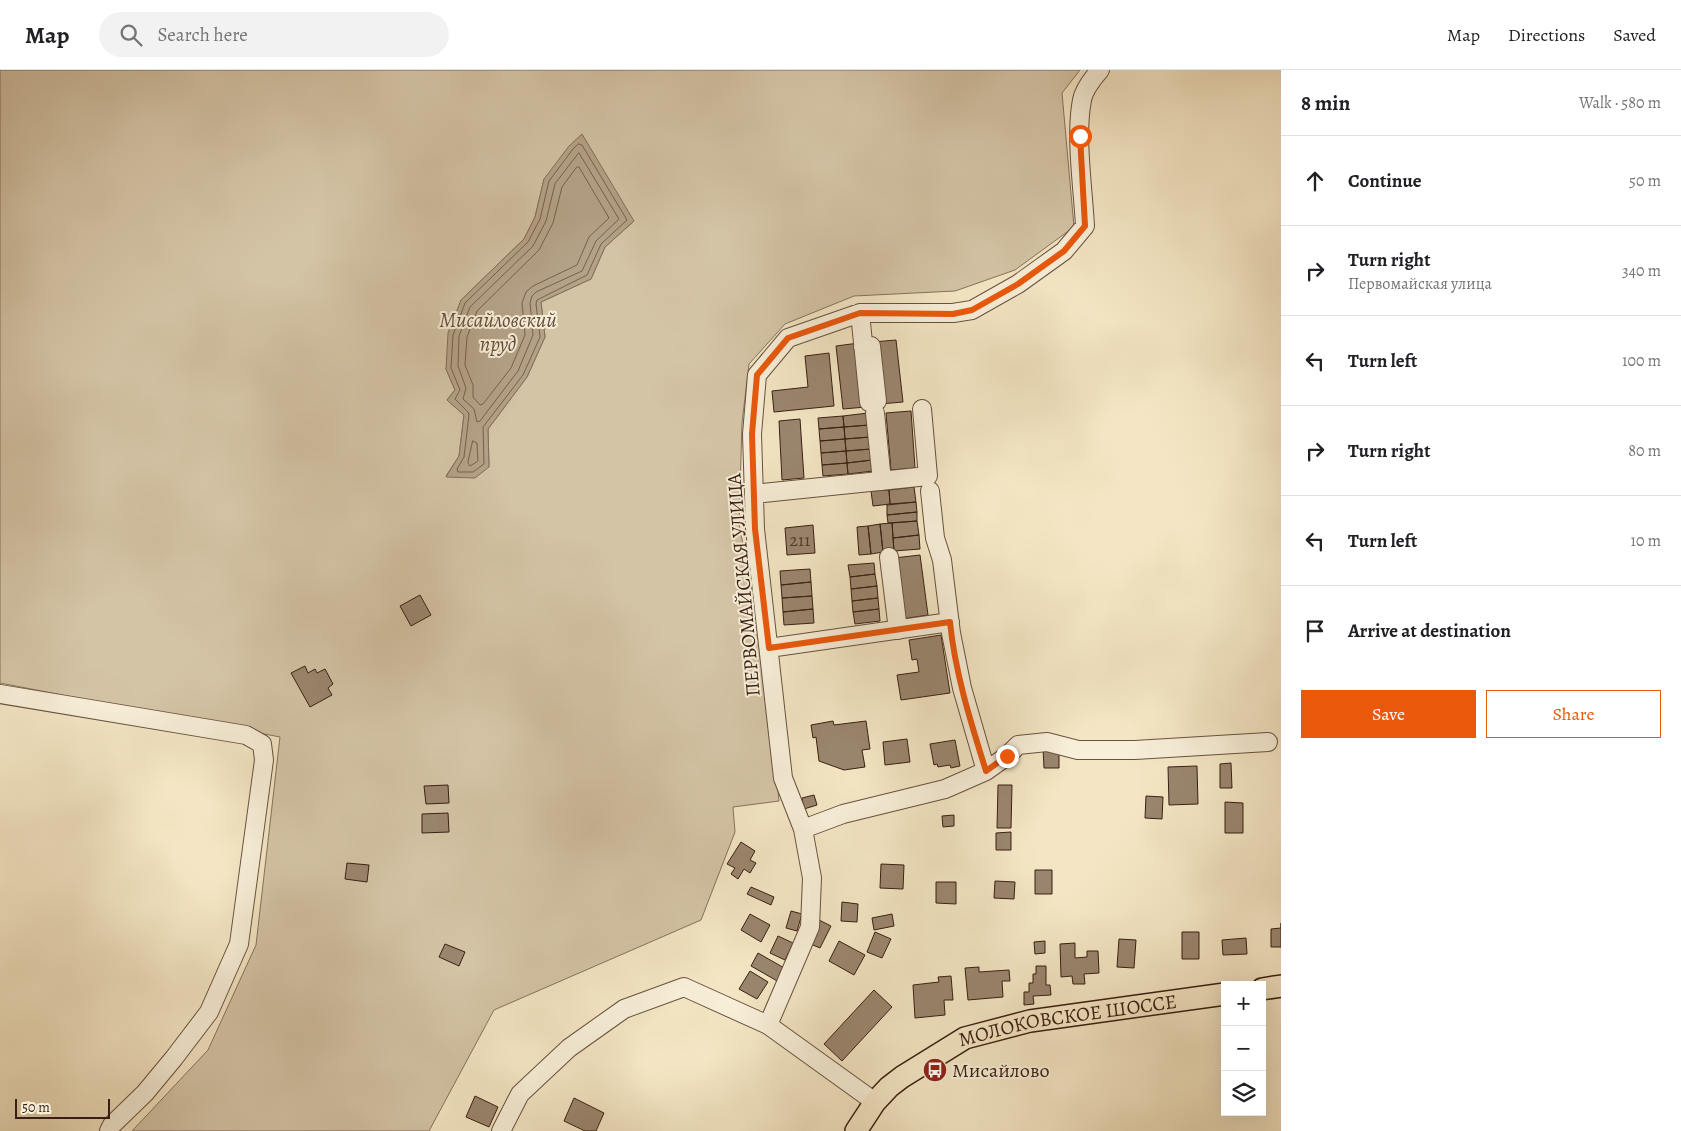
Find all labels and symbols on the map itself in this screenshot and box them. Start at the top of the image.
route start [1069,125,1092,148]
water label: Мисайловский пруд [439,306,557,358]
street label: ПЕРВОМАЙСКАЯ УЛИЦА [720,472,767,698]
house number: 211 [790,528,810,552]
route end [996,745,1019,768]
street label: МОЛОКОВСКОЕ ШОССЕ [956,988,1178,1053]
bus stop icon: Мисайлово [922,1057,948,1083]
place label: Мисайлово [952,1057,1050,1084]
scale bar [15,1096,110,1119]

